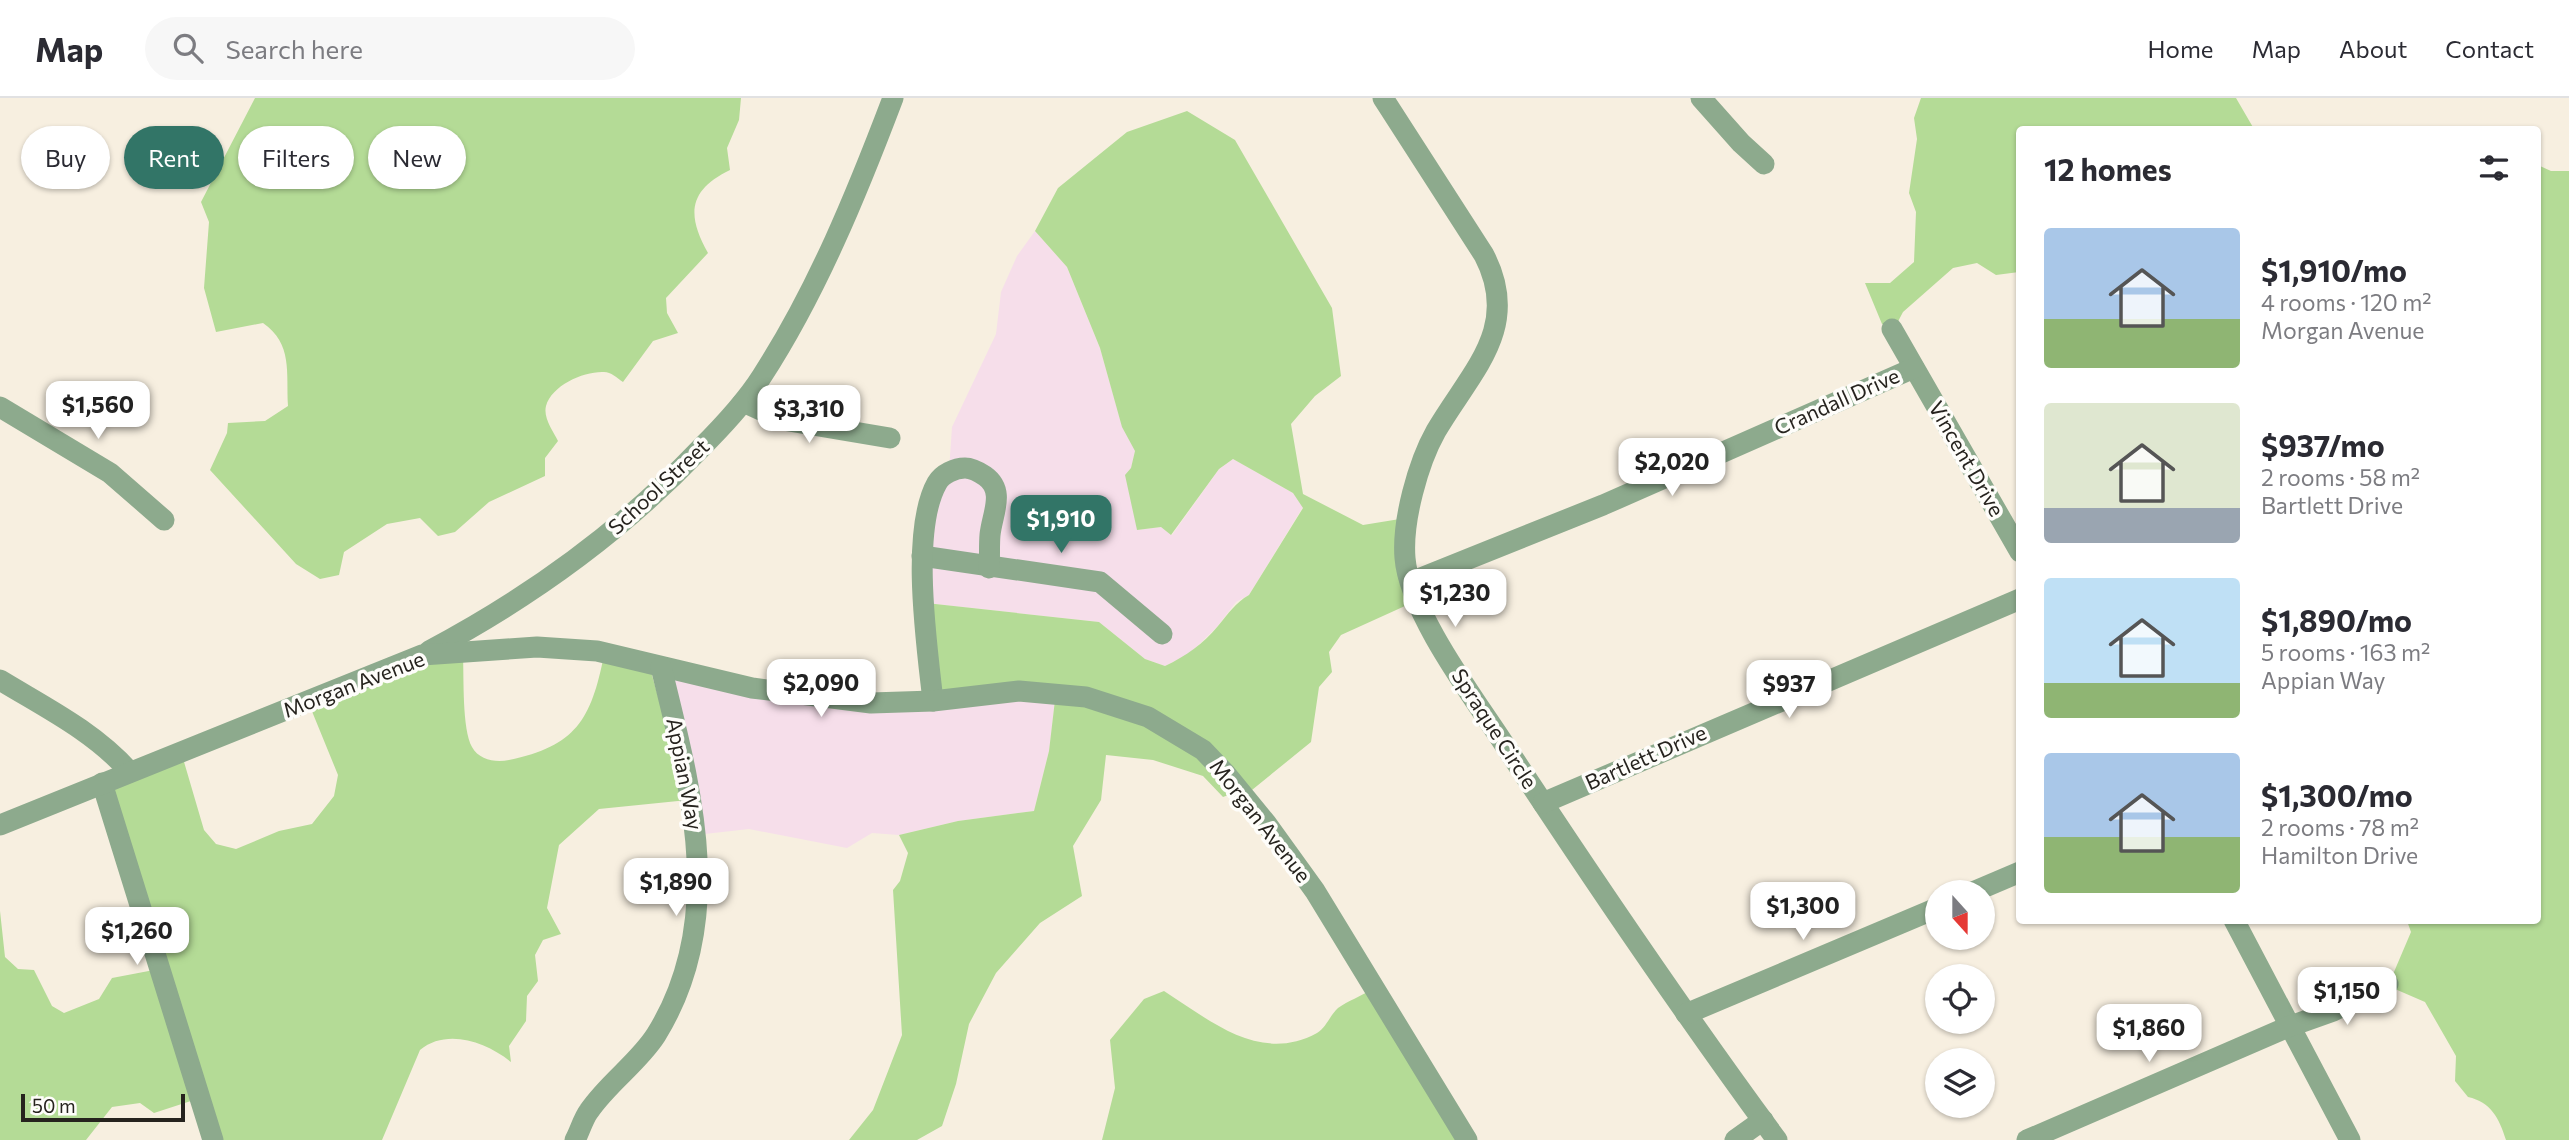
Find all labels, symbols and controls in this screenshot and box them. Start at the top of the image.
search box [145,17,635,80]
text: Map [35,28,103,69]
icon: search [169,29,207,67]
text: Search here [225,33,363,64]
text: Home [2148,34,2214,63]
text: Map [2252,34,2301,63]
text: About [2339,34,2407,63]
text: Contact [2445,34,2534,63]
chip: Buy [21,126,110,189]
chip: Rent [124,126,224,189]
chip: Filters [238,126,354,189]
chip: New [368,126,466,189]
icon: filters [2475,149,2513,187]
text: 12 homes [2044,150,2172,187]
text: $1,910/mo [2261,251,2407,288]
icon: home [2100,256,2184,340]
text: 4 rooms · 120 m² [2261,288,2432,316]
text: Morgan Avenue [2261,316,2424,344]
street label: Crandall Drive [1770,362,1903,439]
pin: $1,560 [41,382,155,441]
pin: $3,310 [752,386,866,445]
text: $1,560 [62,390,134,418]
text: $3,310 [773,394,845,422]
street label: Vincent Drive [1924,396,2010,520]
text: $937/mo [2261,426,2385,463]
icon: home [2100,431,2184,515]
street label: School Street [602,433,714,539]
pin: $2,020 [1615,438,1729,498]
text: $2,020 [1634,447,1710,475]
text: 2 rooms · 58 m² [2261,463,2420,491]
text: Bartlett Drive [2261,491,2403,519]
pin: $1,910 [1004,496,1118,555]
text: $1,910 [1027,504,1095,532]
pin: $1,230 [1398,570,1512,629]
text: $1,230 [1419,578,1491,606]
text: $1,890/mo [2261,601,2412,638]
icon: home [2100,606,2184,690]
text: 5 rooms · 163 m² [2261,638,2430,666]
street label: Morgan Avenue [279,645,428,722]
pin: $2,090 [764,660,878,719]
pin: $937 [1748,660,1830,720]
street label: Spraque Circle [1447,664,1543,793]
text: Appian Way [2261,666,2386,694]
text: $2,090 [783,668,859,696]
text: $937 [1762,669,1816,697]
street label: Appian Way [662,716,709,832]
street label: Bartlett Drive [1581,719,1710,794]
street label: Morgan Avenue [1205,754,1317,887]
text: $1,300/mo [2261,776,2413,813]
icon: home [2100,781,2184,865]
text: 2 rooms · 78 m² [2261,813,2419,841]
text: Hamilton Drive [2261,841,2418,869]
pin: $1,890 [619,858,733,918]
text: $1,890 [640,867,712,895]
north arrow [1925,880,1995,950]
map controls [1925,880,1995,1118]
pin: $1,300 [1746,882,1860,942]
text: $1,300 [1766,891,1840,919]
pin: $1,260 [80,908,194,967]
text: $1,260 [101,916,173,944]
button: locate [1925,964,1995,1034]
pin: $1,150 [2290,968,2404,1027]
text: $1,150 [2314,976,2380,1004]
pin: $1,860 [2092,1004,2206,1064]
text: $1,860 [2113,1013,2185,1041]
button: layers [1925,1048,1995,1118]
scale bar [21,1091,186,1123]
text: 50 m [32,1094,76,1117]

